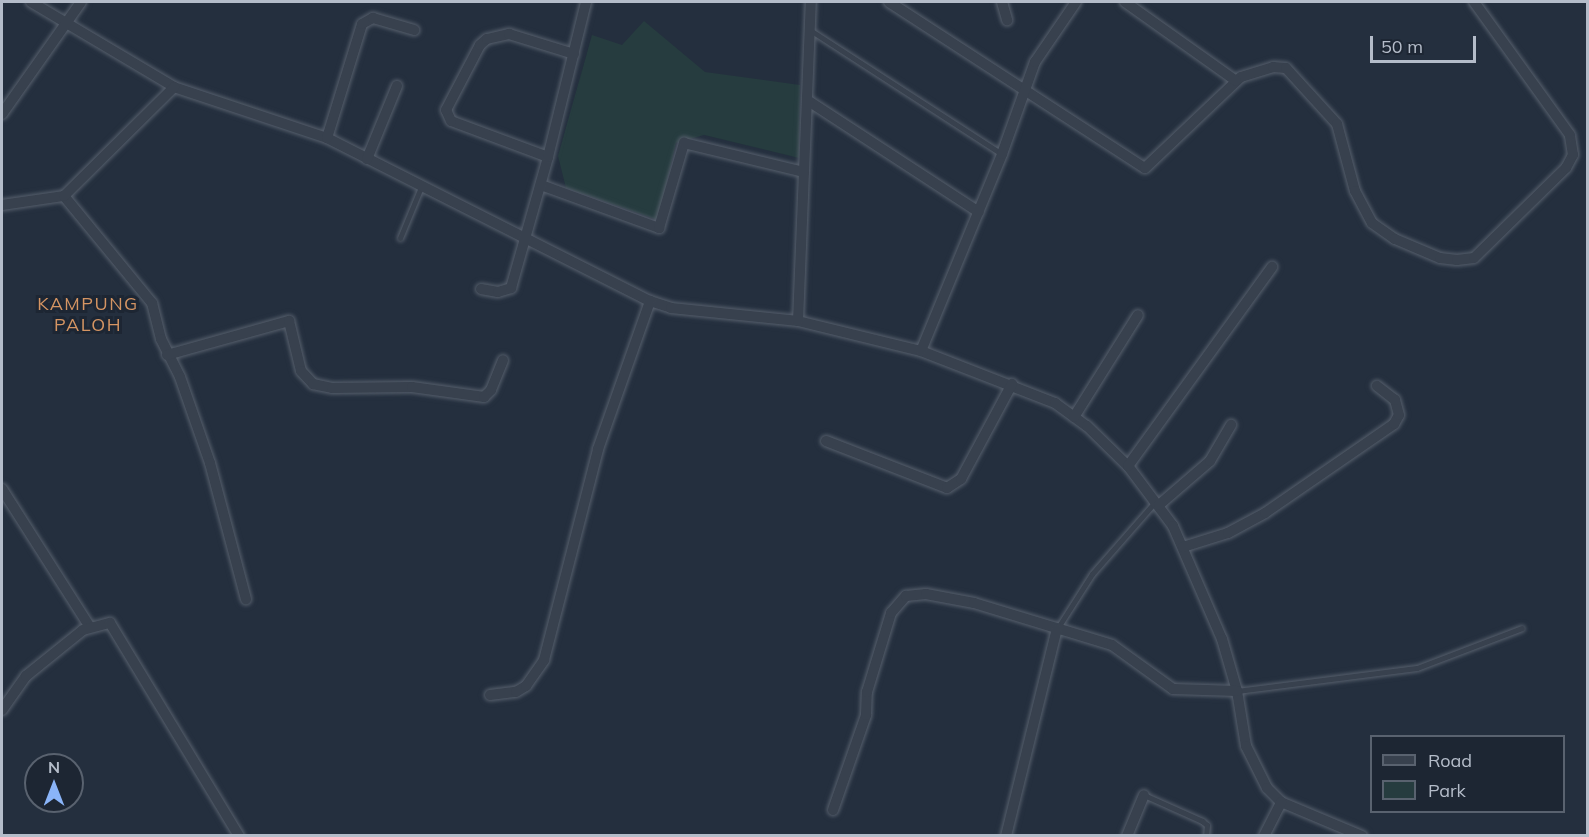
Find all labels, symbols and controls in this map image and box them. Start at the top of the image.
scale bar [1373,24,1480,62]
text: 50 m [1381,35,1423,58]
district label: KAMPUNG PALOH [37,294,139,336]
legend [1370,735,1565,813]
text: Road [1428,749,1472,772]
north arrow [24,753,84,813]
text: N [48,757,60,777]
text: Park [1428,779,1466,802]

